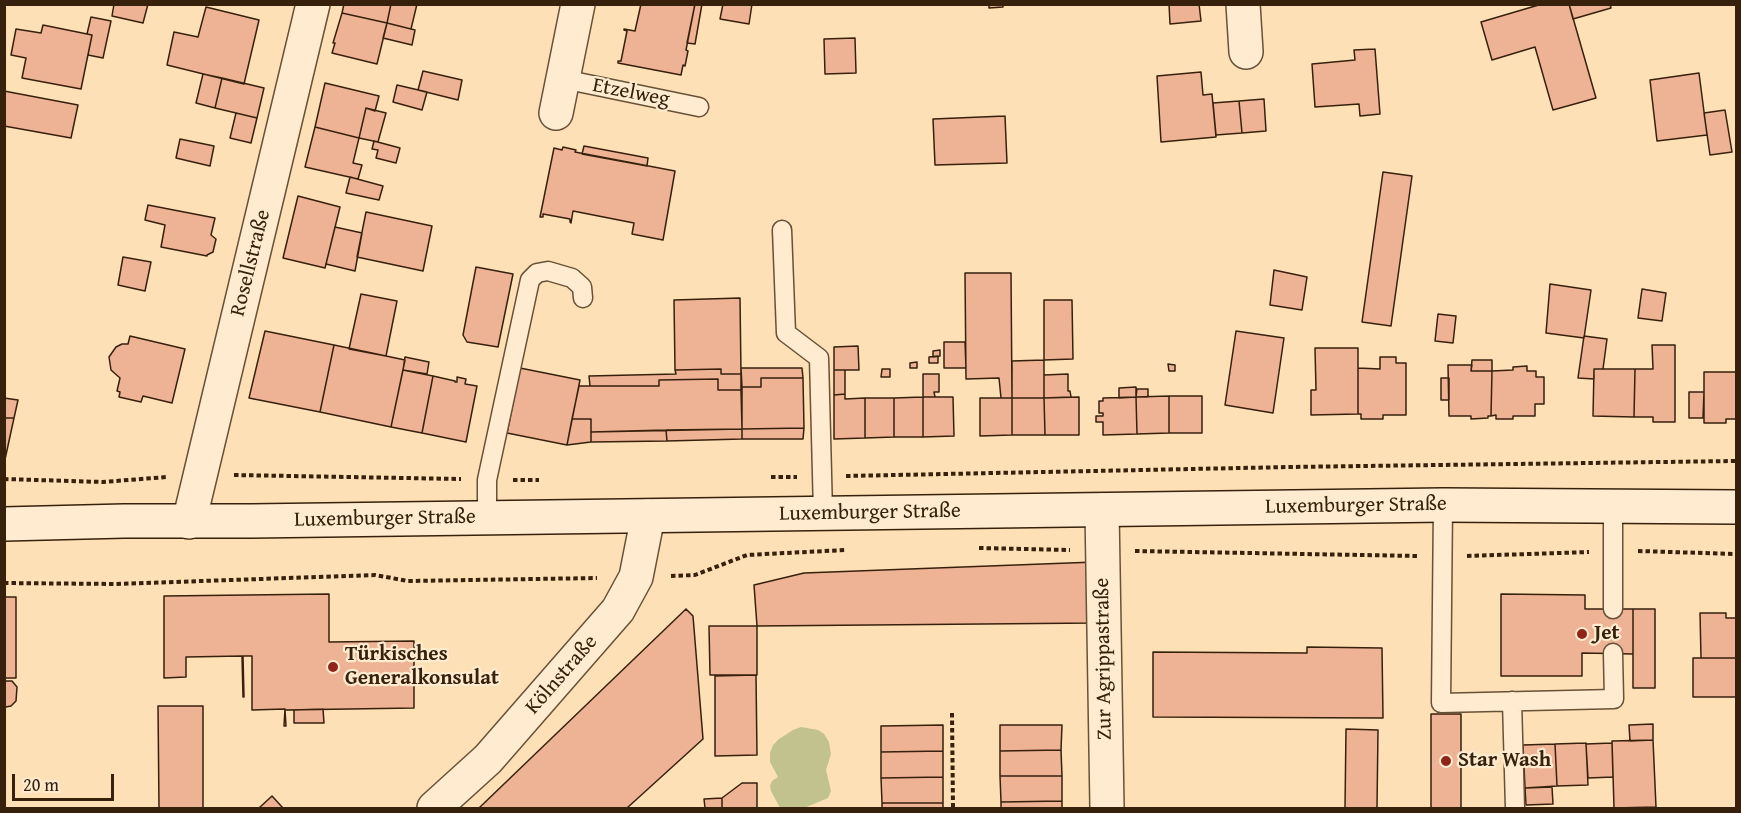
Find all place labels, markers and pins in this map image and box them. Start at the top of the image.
place label: Jet [1594,621,1619,647]
marker: Jet [1575,627,1589,641]
place label: Türkisches Generalkonsulat [345,642,499,692]
marker: Türkisches Generalkonsulat [326,660,340,674]
place label: Star Wash [1458,748,1551,774]
marker: Star Wash [1439,754,1453,768]

